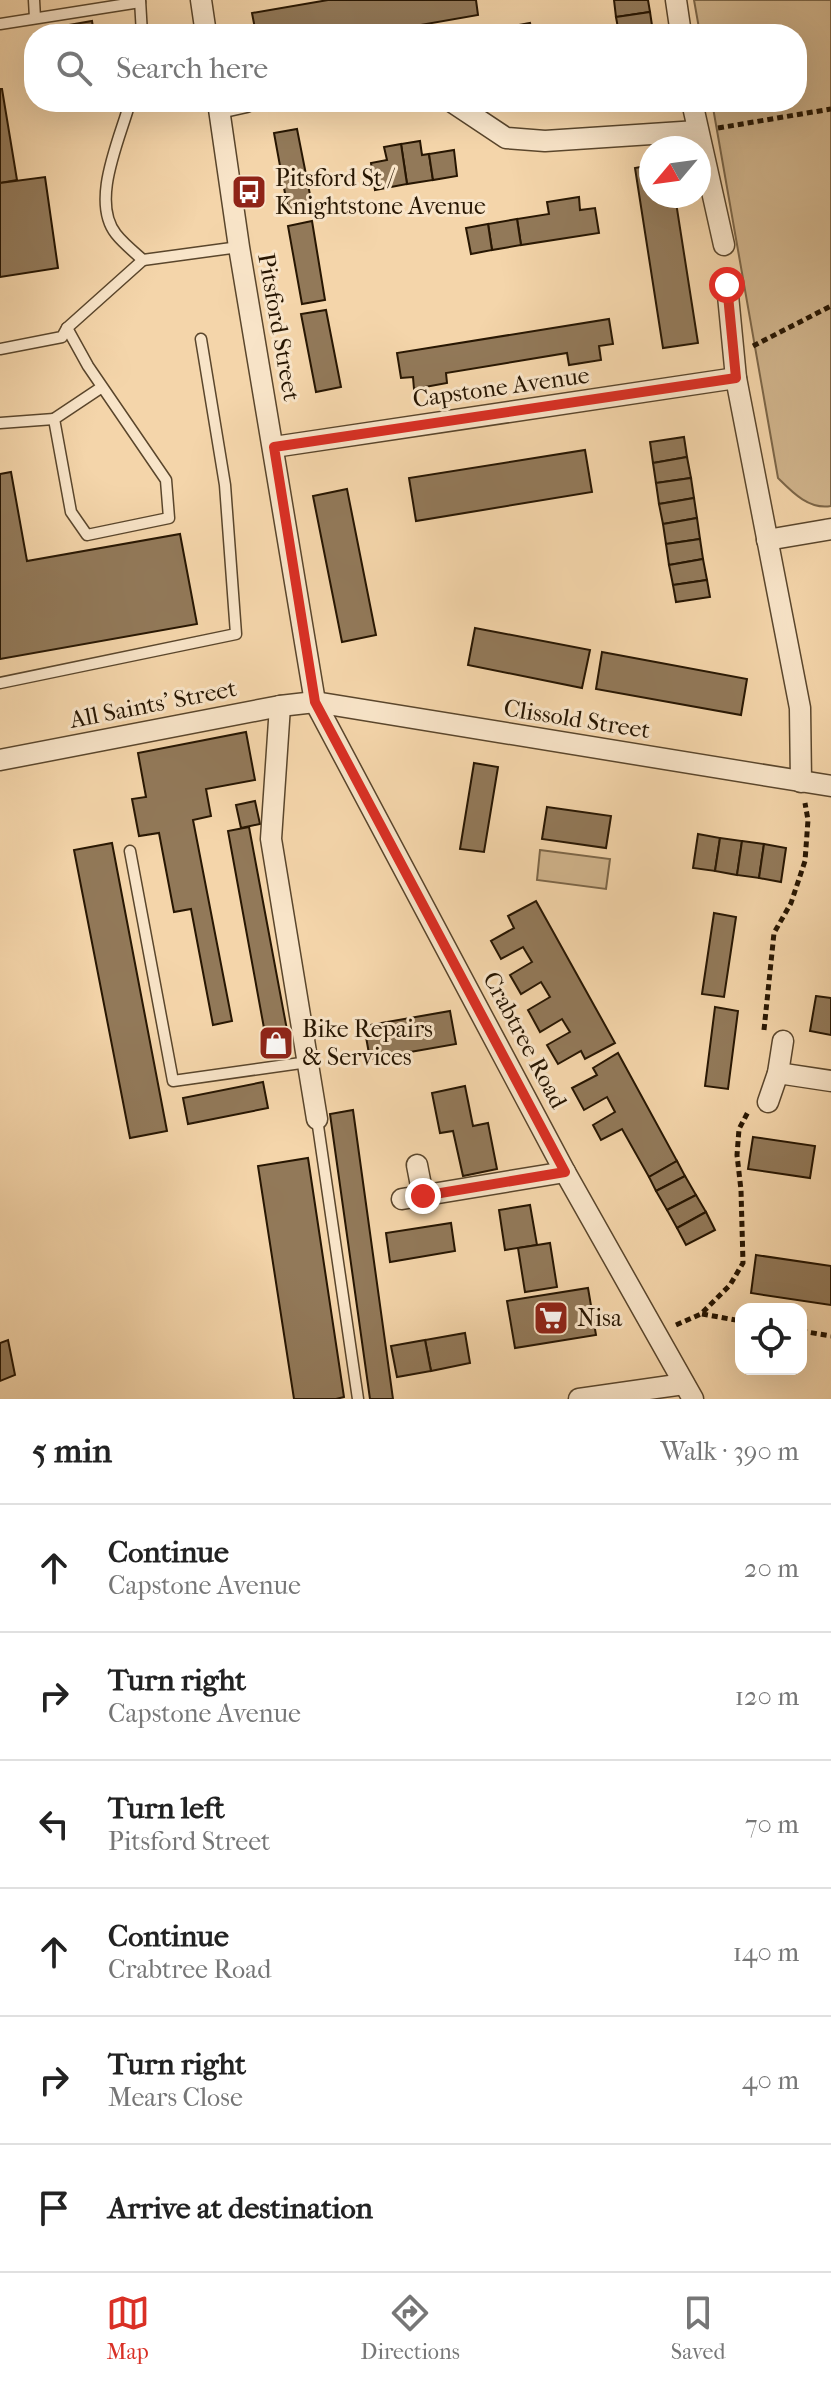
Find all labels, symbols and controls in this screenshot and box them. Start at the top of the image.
search box [24,24,807,112]
icon: search [52,46,96,90]
text: Search here [116,51,268,86]
north arrow [639,136,711,208]
place label: Pitsford St / Knightstone Avenue [275,164,486,220]
bus stop icon: Pitsford St / Knightstone Avenue [230,173,268,211]
street label: Pitsford Street [252,251,306,404]
route start [709,267,745,303]
street label: Capstone Avenue [411,361,591,413]
street label: All Saints' Street [66,674,239,734]
street label: Clissold Street [502,694,653,744]
street label: Crabtree Road [477,967,573,1114]
place label: Bike Repairs & Services [302,1015,433,1071]
shop icon: Bike Repairs & Services [257,1024,295,1062]
route end [405,1178,441,1214]
supermarket icon: Nisa [532,1299,570,1337]
map controls [735,1303,807,1375]
button: locate [735,1303,807,1375]
place label: Nisa [577,1304,623,1332]
text: 5 min [32,1431,112,1471]
text: Walk · 390 m [660,1436,799,1467]
text: Continue [108,1535,229,1570]
icon: ahead [32,1546,76,1590]
text: 20 m [744,1553,799,1584]
text: Capstone Avenue [108,1570,301,1601]
text: Turn right [108,1663,246,1698]
icon: right [32,1674,76,1718]
text: 120 m [735,1681,799,1712]
text: Capstone Avenue [108,1698,301,1729]
text: Turn left [108,1791,225,1826]
icon: left [32,1802,76,1846]
text: 70 m [745,1809,799,1840]
text: Pitsford Street [108,1826,270,1857]
text: Continue [108,1919,229,1954]
icon: ahead [32,1930,76,1974]
text: 140 m [733,1937,799,1968]
text: Crabtree Road [108,1954,271,1985]
text: Turn right [108,2047,246,2082]
icon: right [32,2058,76,2102]
text: 40 m [742,2065,799,2096]
text: Mears Close [108,2082,243,2113]
icon: arrive [32,2186,76,2230]
text: Arrive at destination [108,2191,373,2226]
tab: Map [106,2291,150,2365]
tab: Directions [361,2291,460,2365]
tab: Saved [671,2291,725,2365]

